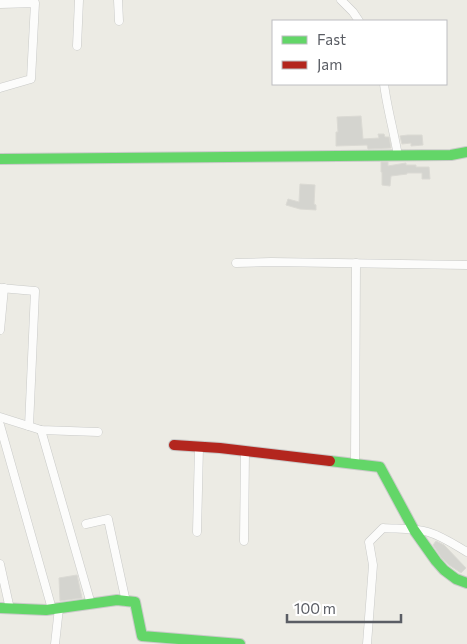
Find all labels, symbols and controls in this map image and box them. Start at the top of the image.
legend [272,20,447,85]
text: Fast [317,30,346,48]
text: Jam [317,55,342,73]
scale bar [287,592,401,624]
text: 100 m [294,599,336,617]

